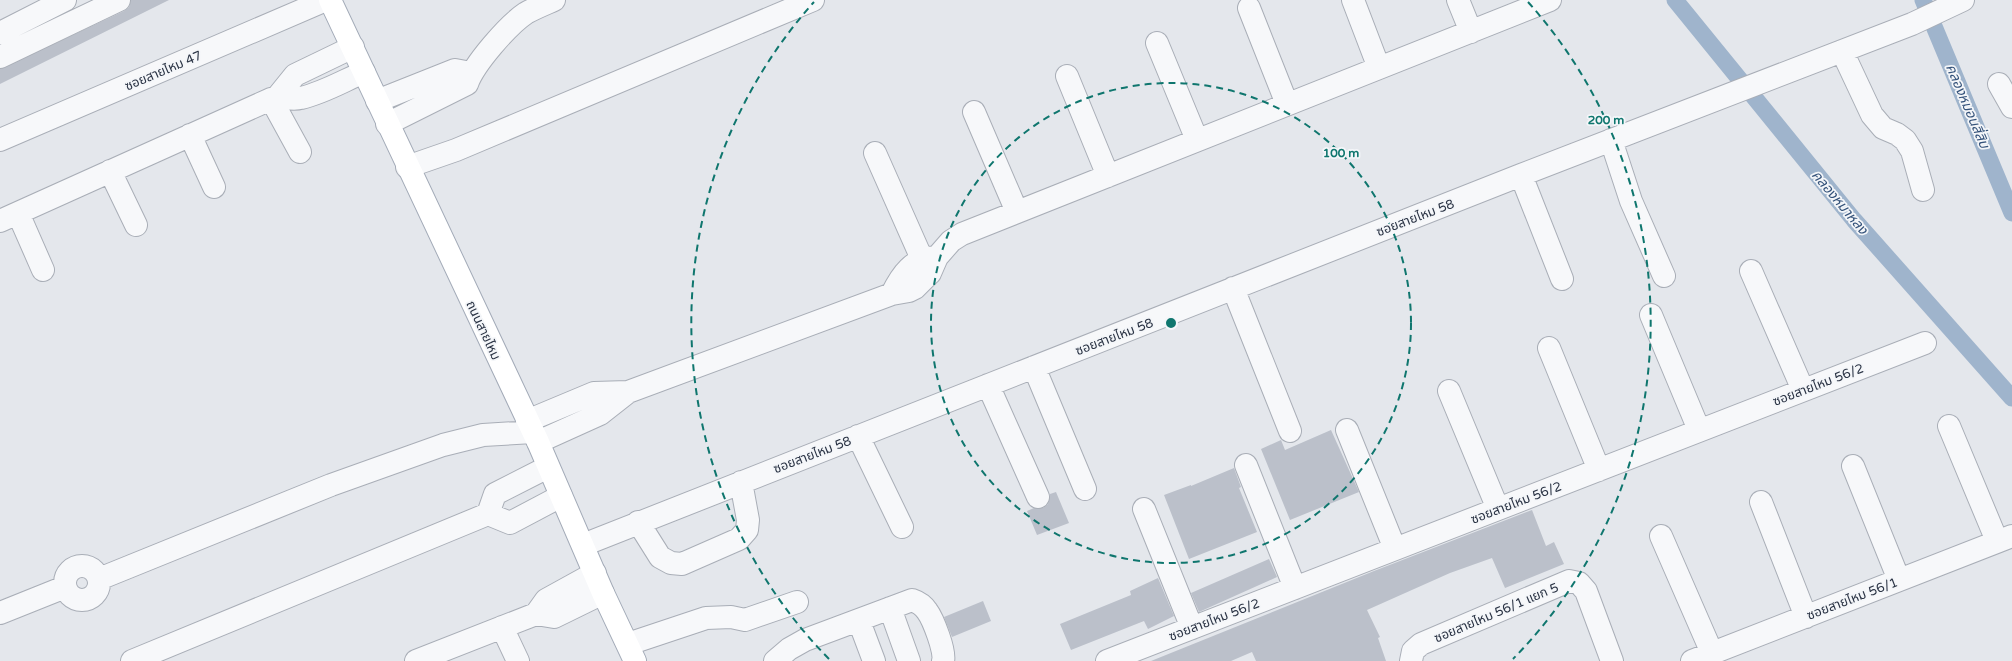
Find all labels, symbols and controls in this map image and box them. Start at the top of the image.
street label: ซอยสายไหม 47 [122,48,204,94]
water label: คลองหมอนสี่สิบ [1942,61,1995,152]
text: 200 m [1588,113,1624,127]
text: 100 m [1323,146,1359,160]
water label: คลองหมาหลง [1808,167,1872,239]
street label: ซอยสายไหม 58 [1374,196,1457,240]
street label: ถนนสายไหม [462,298,504,363]
street label: ซอยสายไหม 58 [1073,315,1156,359]
centre of rings [1164,316,1178,330]
street label: ซอยสายไหม 56/2 [1771,360,1866,410]
street label: ซอยสายไหม 58 [771,433,854,477]
street label: ซอยสายไหม 56/2 [1469,478,1564,528]
street label: ซอยสายไหม 56/1 [1805,574,1900,624]
street label: ซอยสายไหม 56/1 แยก 5 [1432,579,1561,646]
street label: ซอยสายไหม 56/2 [1167,595,1262,645]

